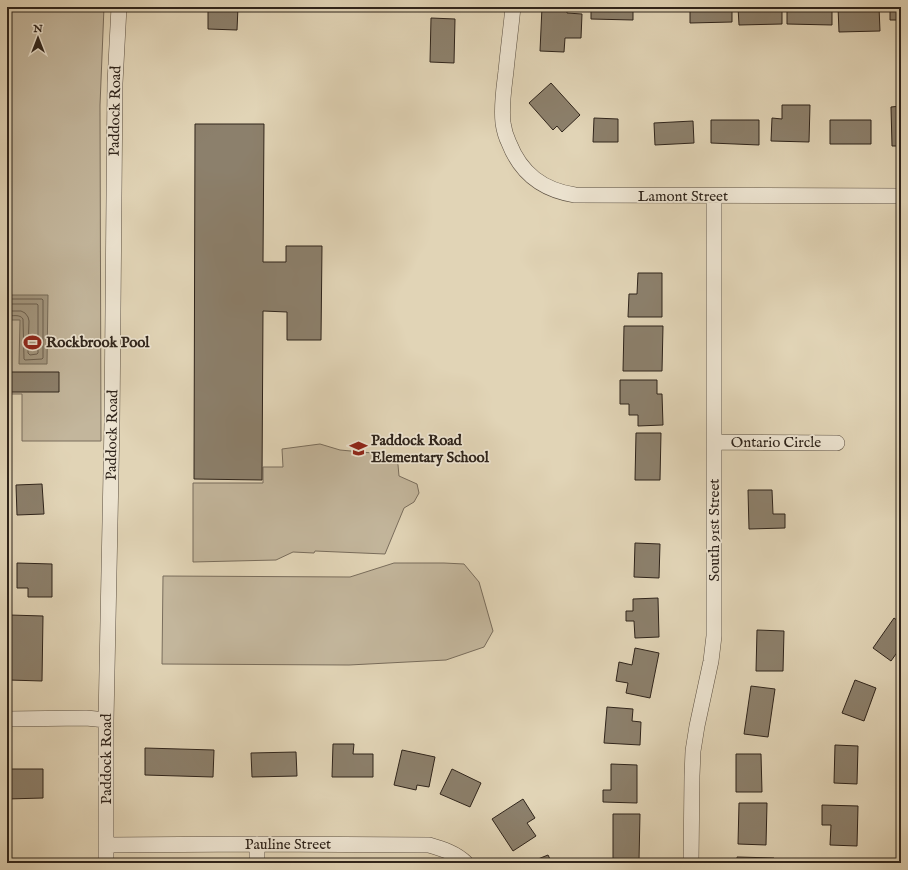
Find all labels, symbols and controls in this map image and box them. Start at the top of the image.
north arrow [18,18,58,58]
text: N [32,22,43,36]
street label: Paddock Road [105,64,125,157]
street label: Lamont Street [638,187,728,206]
sports icon: Rockbrook Pool [23,332,43,352]
place label: Rockbrook Pool [46,333,150,352]
street label: Paddock Road [102,388,122,481]
place label: Paddock Road Elementary School [371,431,490,467]
street label: Ontario Circle [731,433,821,452]
school or university icon: Paddock Road Elementary School [348,439,368,459]
street label: South 91st Street [705,479,724,581]
street label: Paddock Road [97,713,116,804]
street label: Pauline Street [245,835,331,854]

